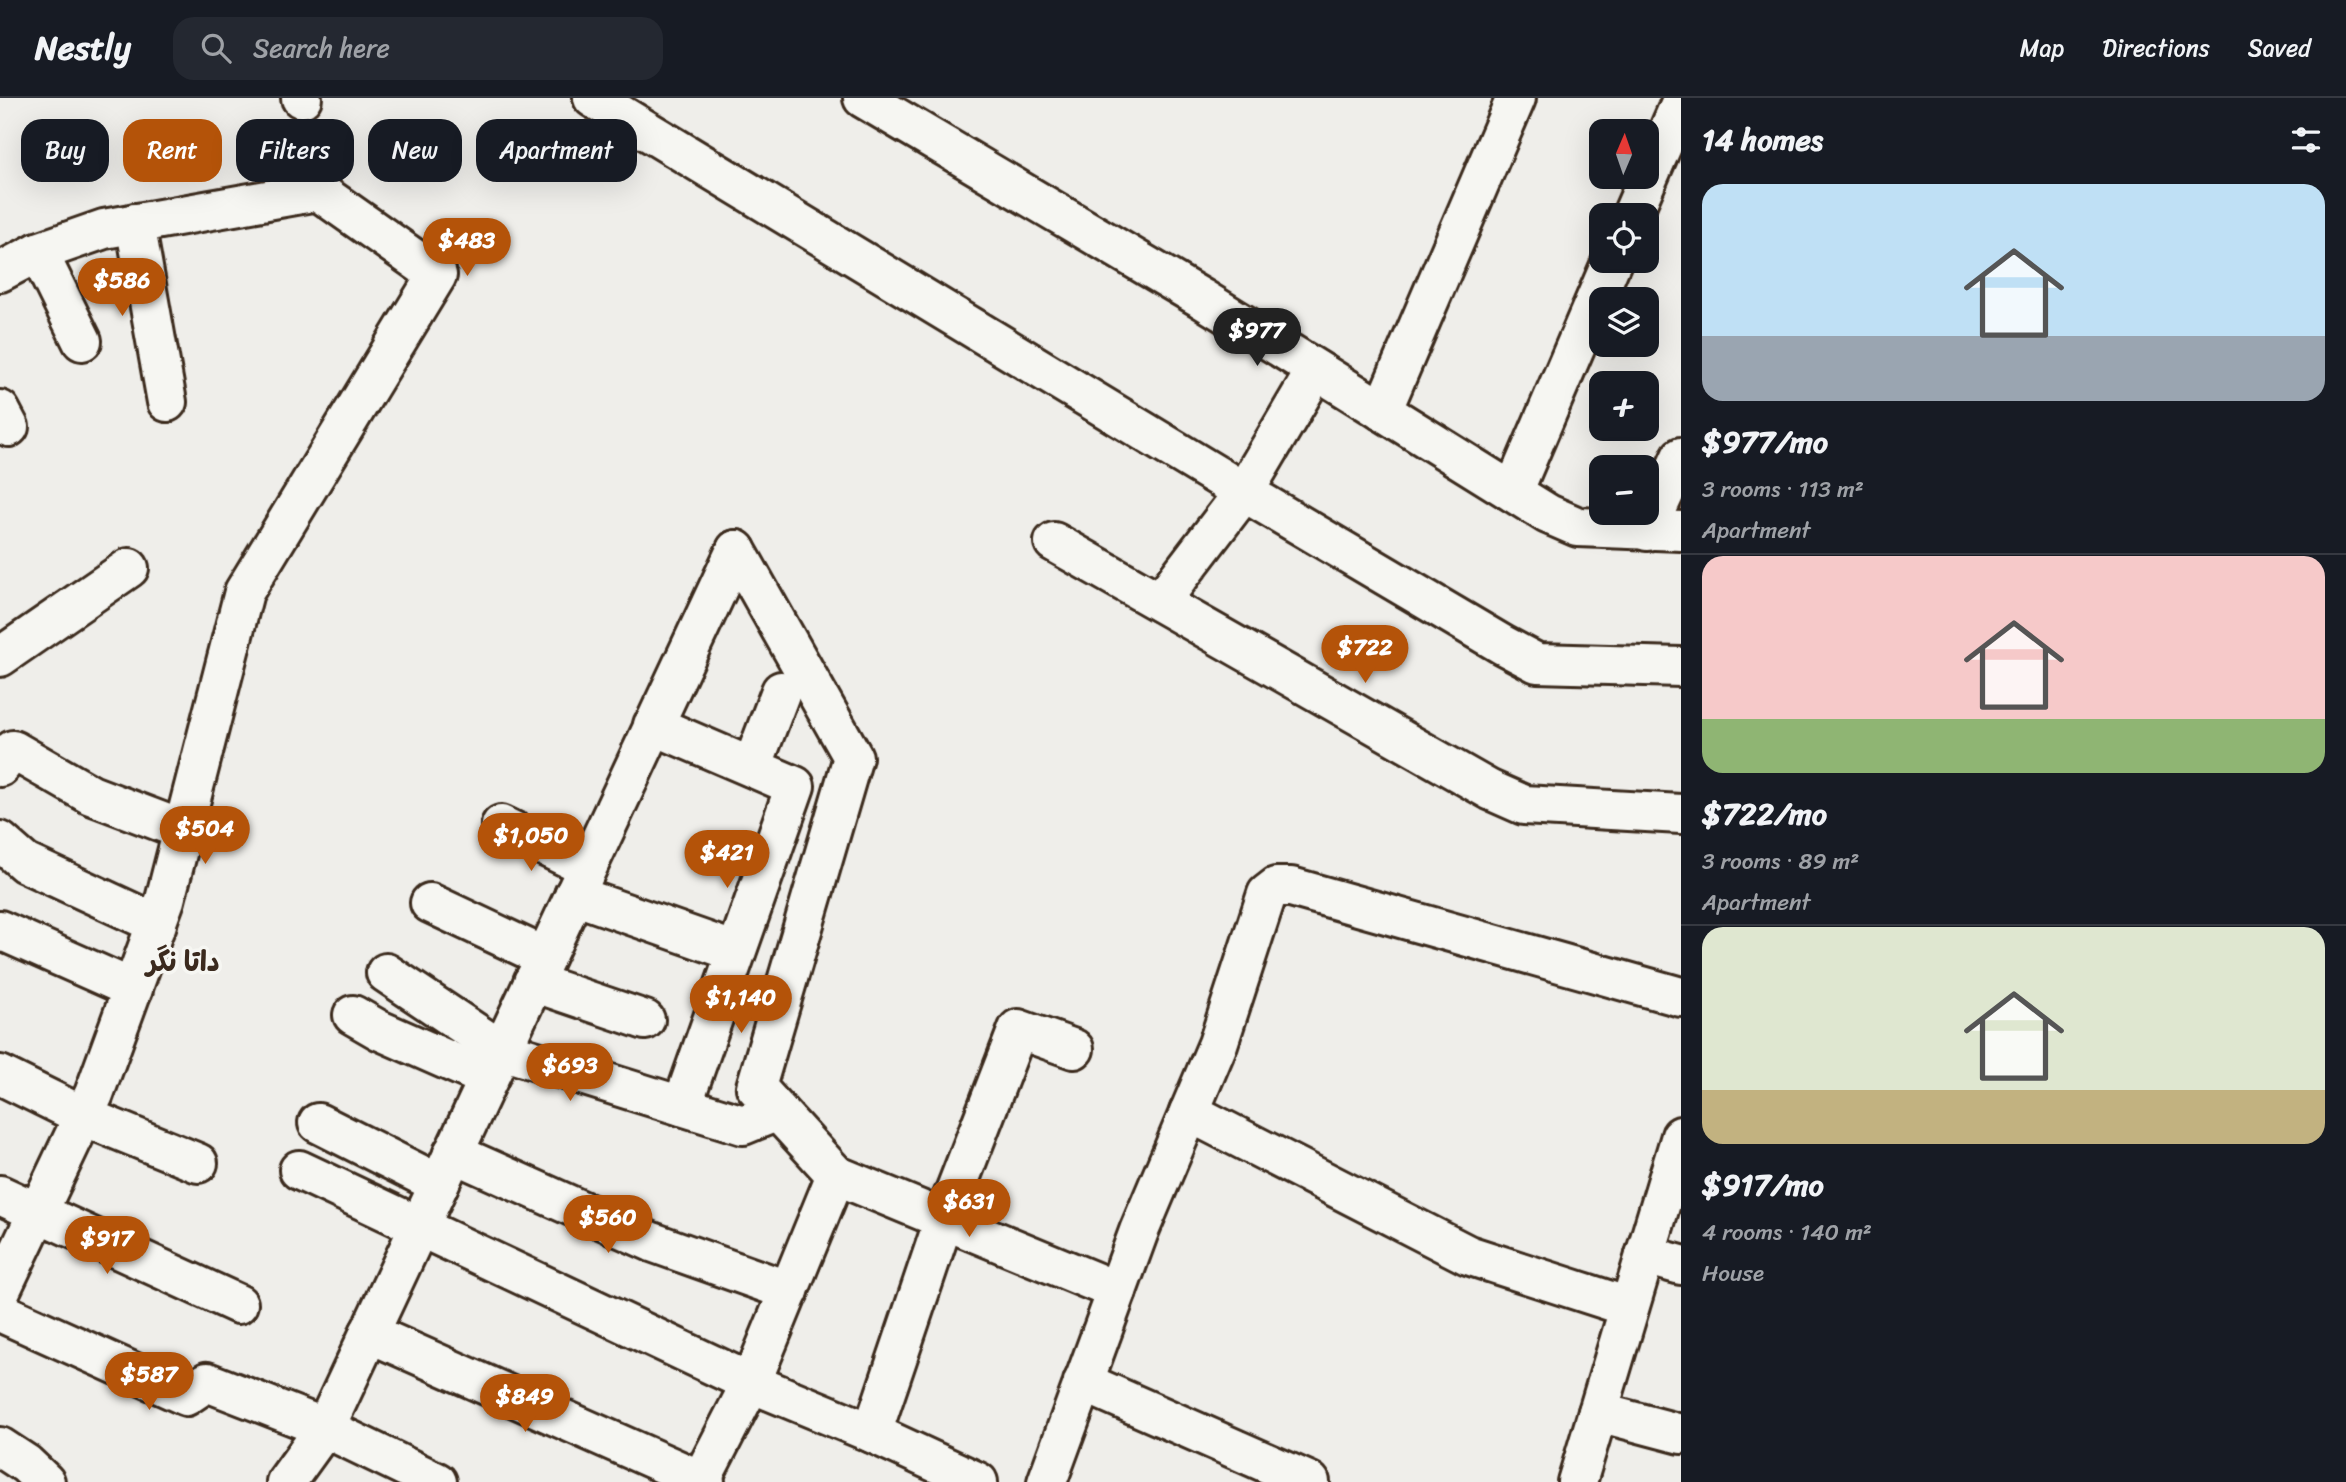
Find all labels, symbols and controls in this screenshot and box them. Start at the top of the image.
search box [173,17,663,80]
text: Nestly [35,19,131,77]
text: Search here [253,25,390,71]
text: Map [2020,27,2064,69]
text: Directions [2102,27,2210,69]
text: Saved [2248,27,2311,69]
icon: search [197,29,235,67]
text: 14 homes [1702,113,1823,167]
chip: Buy [21,119,109,182]
chip: Rent [123,119,222,182]
chip: Filters [236,119,354,182]
chip: New [368,119,462,182]
chip: Apartment [476,119,637,182]
north arrow [1589,119,1659,189]
map controls [1589,119,1659,525]
icon: filters [2287,121,2325,159]
button: locate [1589,203,1659,273]
pin: $483 [426,218,508,278]
text: $483 [439,220,495,261]
icon: home [1951,230,2077,356]
pin: $586 [81,258,163,318]
text: $586 [94,260,150,301]
button: layers [1589,287,1659,357]
pin: $977 [1216,308,1298,368]
text: $977 [1229,310,1285,351]
button: + [1589,371,1659,441]
text: $977/mo [1702,415,1828,469]
button: − [1589,455,1659,525]
text: 3 rooms · 113 m² [1702,469,1864,510]
text: Apartment [1702,510,1811,551]
icon: home [1951,602,2077,728]
pin: $722 [1324,626,1406,685]
text: $722 [1337,627,1393,668]
text: $722/mo [1702,787,1827,841]
pin: $504 [164,806,246,866]
text: $504 [176,808,234,849]
pin: $1,050 [474,814,588,873]
text: $1,050 [494,815,568,856]
pin: $421 [686,830,768,890]
text: $421 [701,832,754,873]
text: 3 rooms · 89 m² [1702,841,1859,882]
text: Apartment [1702,882,1811,923]
district label: داتا نگر [143,937,220,986]
icon: home [1951,973,2077,1099]
pin: $1,140 [684,976,798,1035]
text: $1,140 [706,977,776,1018]
pin: $693 [529,1044,611,1103]
text: $693 [542,1045,598,1086]
text: $917/mo [1702,1158,1824,1212]
pin: $631 [928,1180,1010,1239]
text: $631 [943,1181,995,1222]
pin: $560 [567,1196,649,1255]
text: $560 [579,1197,637,1238]
text: 4 rooms · 140 m² [1702,1212,1872,1253]
pin: $917 [66,1216,148,1276]
text: $917 [81,1218,133,1259]
text: House [1702,1253,1764,1294]
pin: $587 [108,1352,190,1412]
text: $587 [121,1354,177,1395]
pin: $849 [484,1374,566,1434]
text: $849 [496,1376,554,1417]

